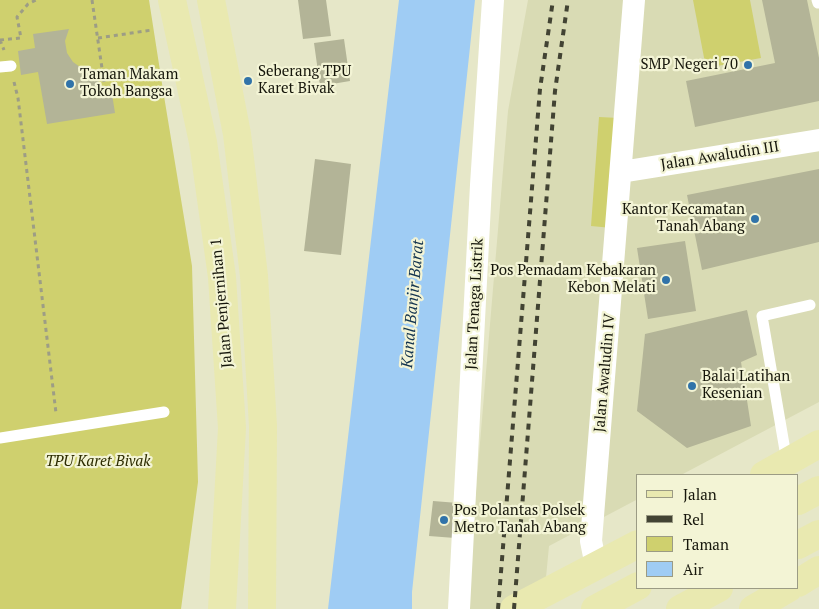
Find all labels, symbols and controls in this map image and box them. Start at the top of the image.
place label: SMP Negeri 70 [641,56,738,74]
marker: SMP Negeri 70 [742,59,754,71]
place label: Seberang TPU Karet Bivak [258,63,351,98]
place label: Taman Makam Tokoh Bangsa [80,66,178,101]
marker: Seberang TPU Karet Bivak [242,75,254,87]
marker: Taman Makam Tokoh Bangsa [64,78,76,90]
street label: Jalan Awaludin III [660,138,780,174]
place label: Kantor Kecamatan Tanah Abang [622,201,745,236]
marker: Kantor Kecamatan Tanah Abang [749,213,761,225]
street label: Jalan Penjernihan 1 [207,237,237,369]
street label: Jalan Tenaga Listrik [463,238,487,370]
water label: Kanal Banjir Barat [398,239,428,369]
place label: Pos Pemadam Kebakaran Kebon Melati [490,262,656,297]
marker: Pos Pemadam Kebakaran Kebon Melati [660,274,672,286]
street label: Jalan Awaludin IV [591,313,619,433]
place label: Balai Latihan Kesenian [702,368,790,403]
marker: Balai Latihan Kesenian [686,380,698,392]
park label: TPU Karet Bivak [45,453,151,471]
legend [636,474,799,589]
text: Jalan [683,484,717,504]
place label: Pos Polantas Polsek Metro Tanah Abang [454,502,586,537]
text: Rel [683,509,704,529]
marker: Pos Polantas Polsek Metro Tanah Abang [438,514,450,526]
text: Taman [683,534,729,554]
text: Air [683,559,704,579]

